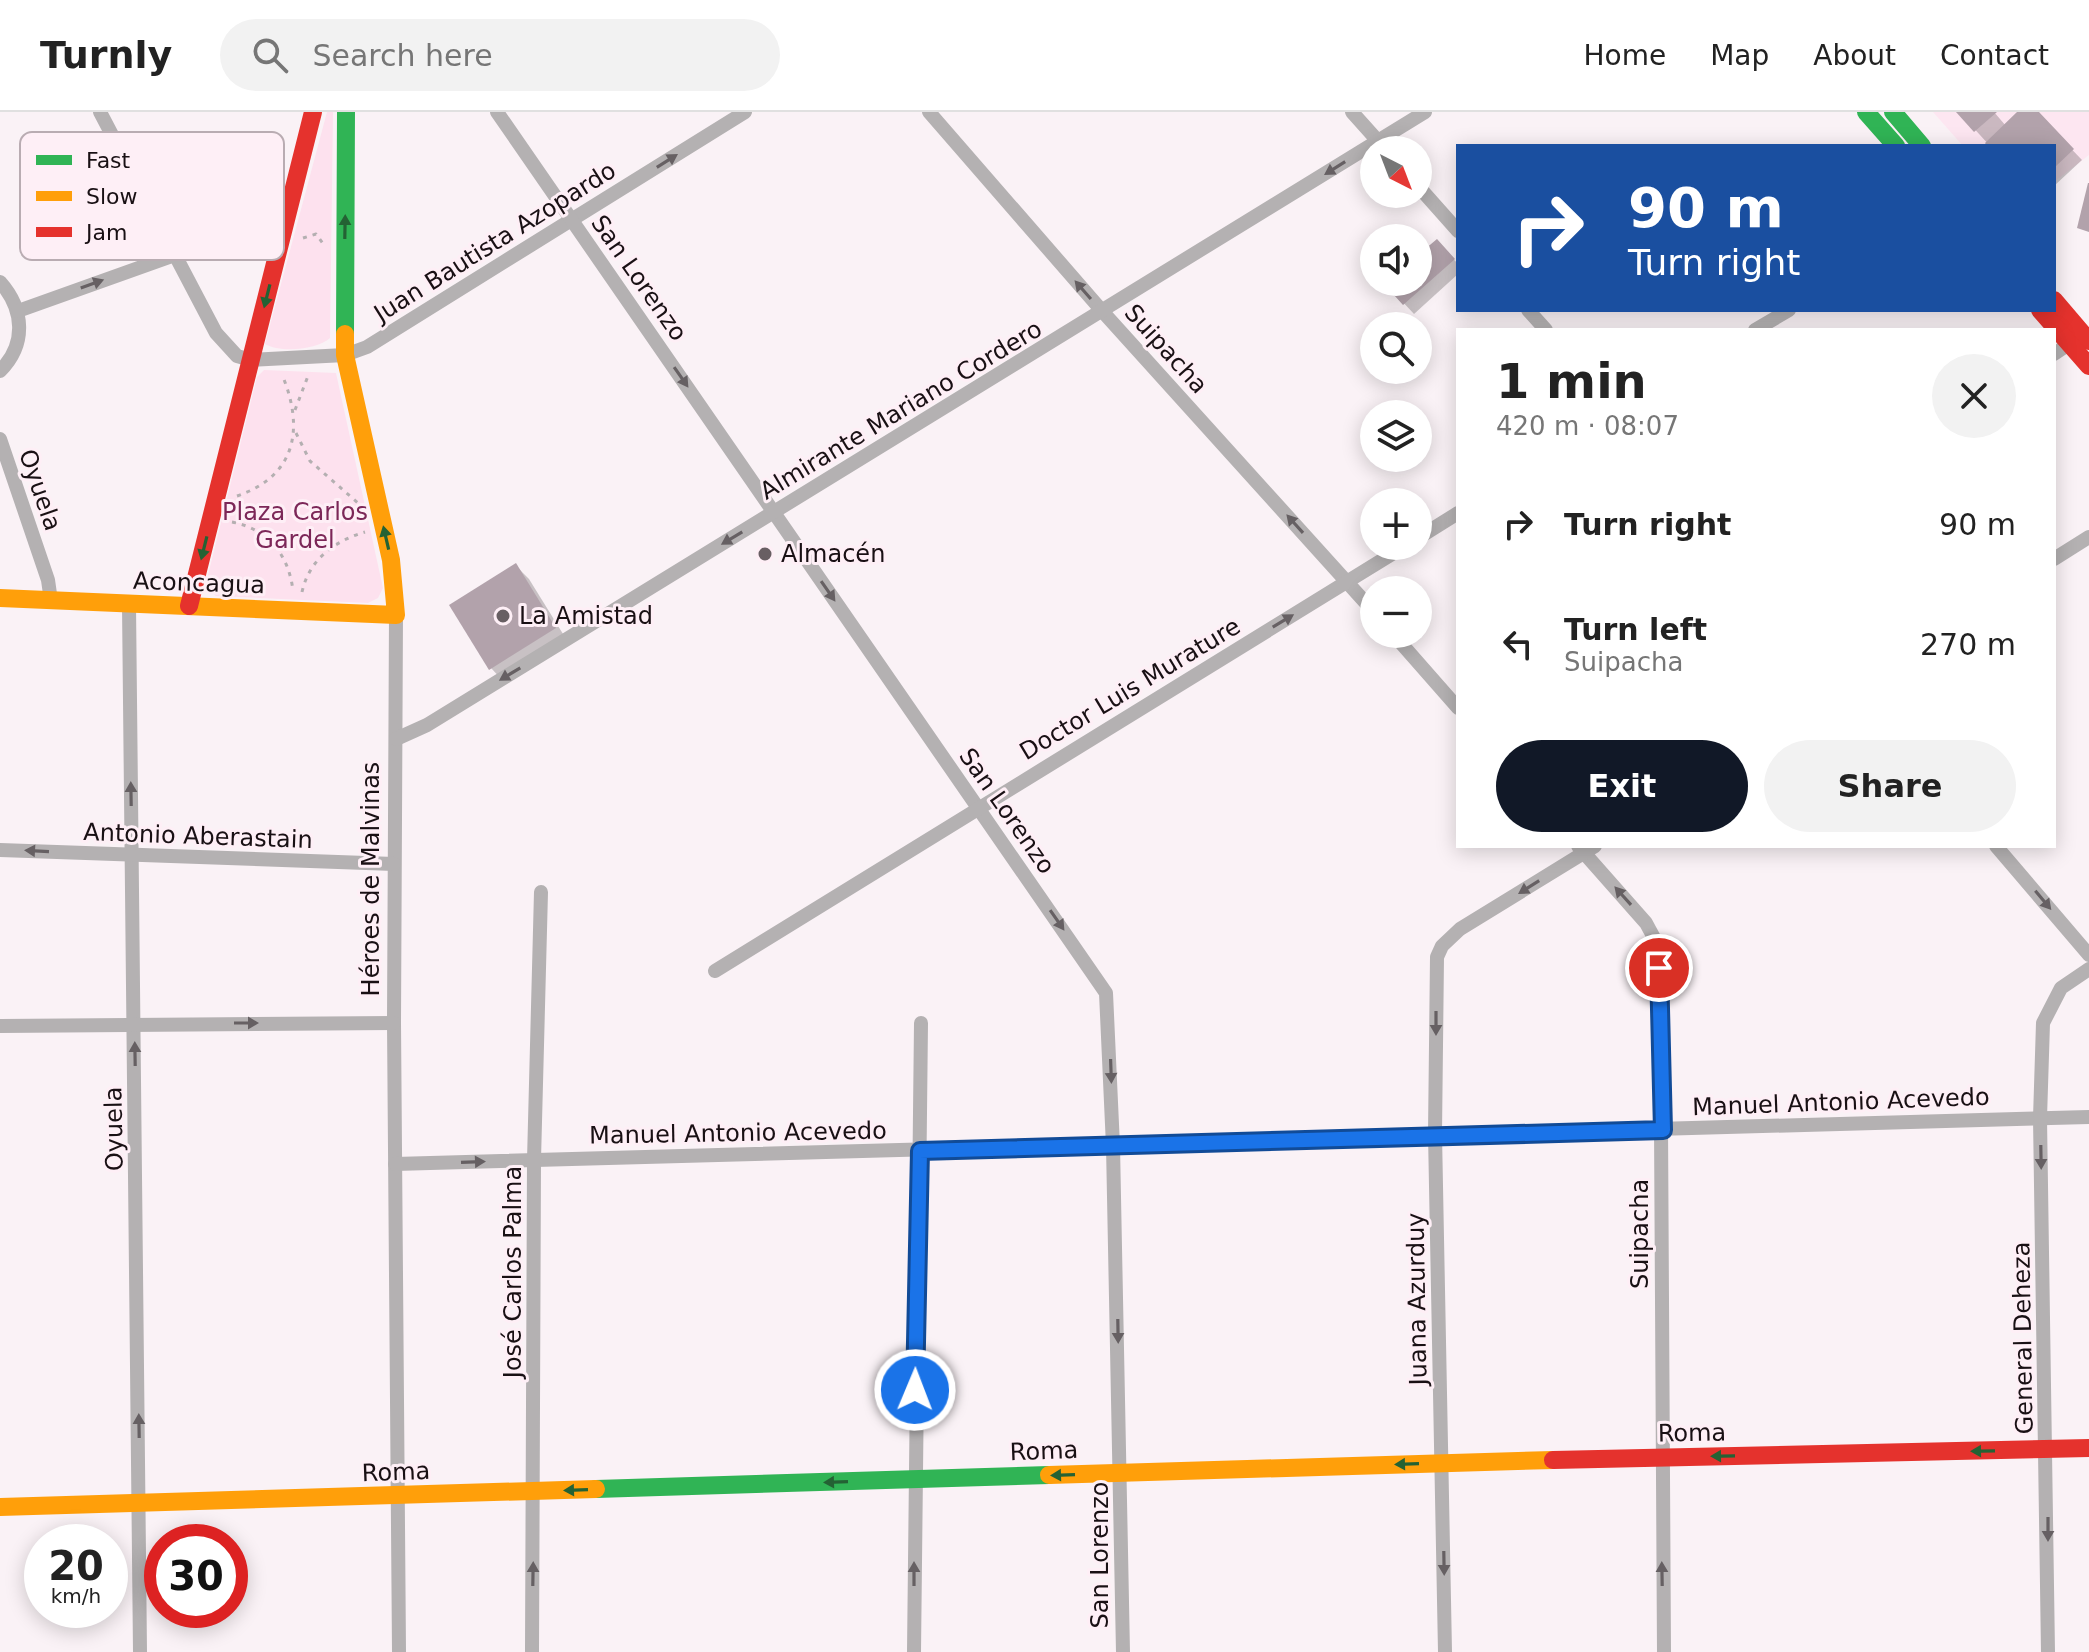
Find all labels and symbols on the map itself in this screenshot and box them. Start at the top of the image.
legend [20,132,284,260]
north arrow [1360,136,1432,208]
text: Fast [86,148,131,173]
one-way arrow [656,155,678,169]
street label: Juan Bautista Azopardo [367,156,621,329]
one-way arrow [1324,160,1346,174]
text: Slow [86,184,138,209]
street label: San Lorenzo [585,210,693,346]
one-way arrow [338,214,351,239]
text: Jam [84,220,127,245]
one-way arrow [80,278,104,290]
one-way arrow [1075,280,1092,300]
one-way arrow [261,284,273,309]
street label: Suipacha [1119,299,1213,399]
street label: Almirante Mariano Cordero [755,315,1047,505]
one-way arrow [673,367,688,388]
street label: Oyuela [13,446,67,534]
park label: Plaza Carlos Gardel [222,498,368,554]
one-way arrow [1287,515,1305,534]
one-way arrow [379,526,392,551]
one-way arrow [721,531,743,545]
one-way arrow [197,536,209,561]
place label: Almacén [781,540,885,568]
marker: Almacén [756,545,774,563]
street label: Aconcagua [132,567,266,599]
one-way arrow [820,581,835,602]
place label: La Amistad [519,602,653,630]
marker: La Amistad [494,607,512,625]
street label: Doctor Luis Murature [1015,612,1245,766]
one-way arrow [1272,615,1294,629]
one-way arrow [499,667,521,681]
street label: San Lorenzo [953,743,1061,879]
street label: Héroes de Malvinas [357,762,385,996]
one-way arrow [125,781,137,806]
street label: Antonio Aberastain [83,818,313,854]
one-way arrow [24,845,49,858]
one-way arrow [1518,880,1540,894]
one-way arrow [1614,887,1632,906]
one-way arrow [2034,890,2051,910]
one-way arrow [1049,909,1064,930]
pin [1625,934,1693,1002]
one-way arrow [1430,1011,1442,1036]
one-way arrow [234,1017,259,1029]
one-way arrow [129,1041,141,1066]
one-way arrow [1104,1059,1117,1084]
street label: Manuel Antonio Acevedo [1692,1083,1990,1121]
street label: Oyuela [99,1087,129,1171]
street label: Manuel Antonio Acevedo [589,1116,887,1150]
one-way arrow [2035,1145,2047,1170]
one-way arrow [461,1155,486,1168]
street label: José Carlos Palma [499,1166,527,1380]
street label: Suipacha [1626,1179,1654,1289]
street label: Juana Azurduy [1401,1212,1433,1388]
street label: General Deheza [2007,1241,2039,1435]
one-way arrow [1112,1319,1124,1344]
position arrow [873,1348,957,1432]
one-way arrow [133,1413,146,1438]
street label: Roma [1658,1418,1726,1448]
street label: Roma [1009,1436,1079,1466]
one-way arrow [1970,1445,1995,1457]
one-way arrow [1710,1450,1735,1463]
street label: Roma [361,1457,431,1487]
one-way arrow [1394,1457,1419,1470]
one-way arrow [1050,1468,1075,1481]
one-way arrow [823,1476,848,1489]
street label: San Lorenzo [1086,1481,1114,1629]
one-way arrow [563,1484,588,1497]
one-way arrow [2042,1517,2054,1542]
speed limit sign: 30 [144,1524,248,1628]
one-way arrow [1438,1551,1450,1576]
one-way arrow [527,1561,539,1586]
one-way arrow [908,1561,920,1586]
one-way arrow [1656,1561,1669,1586]

